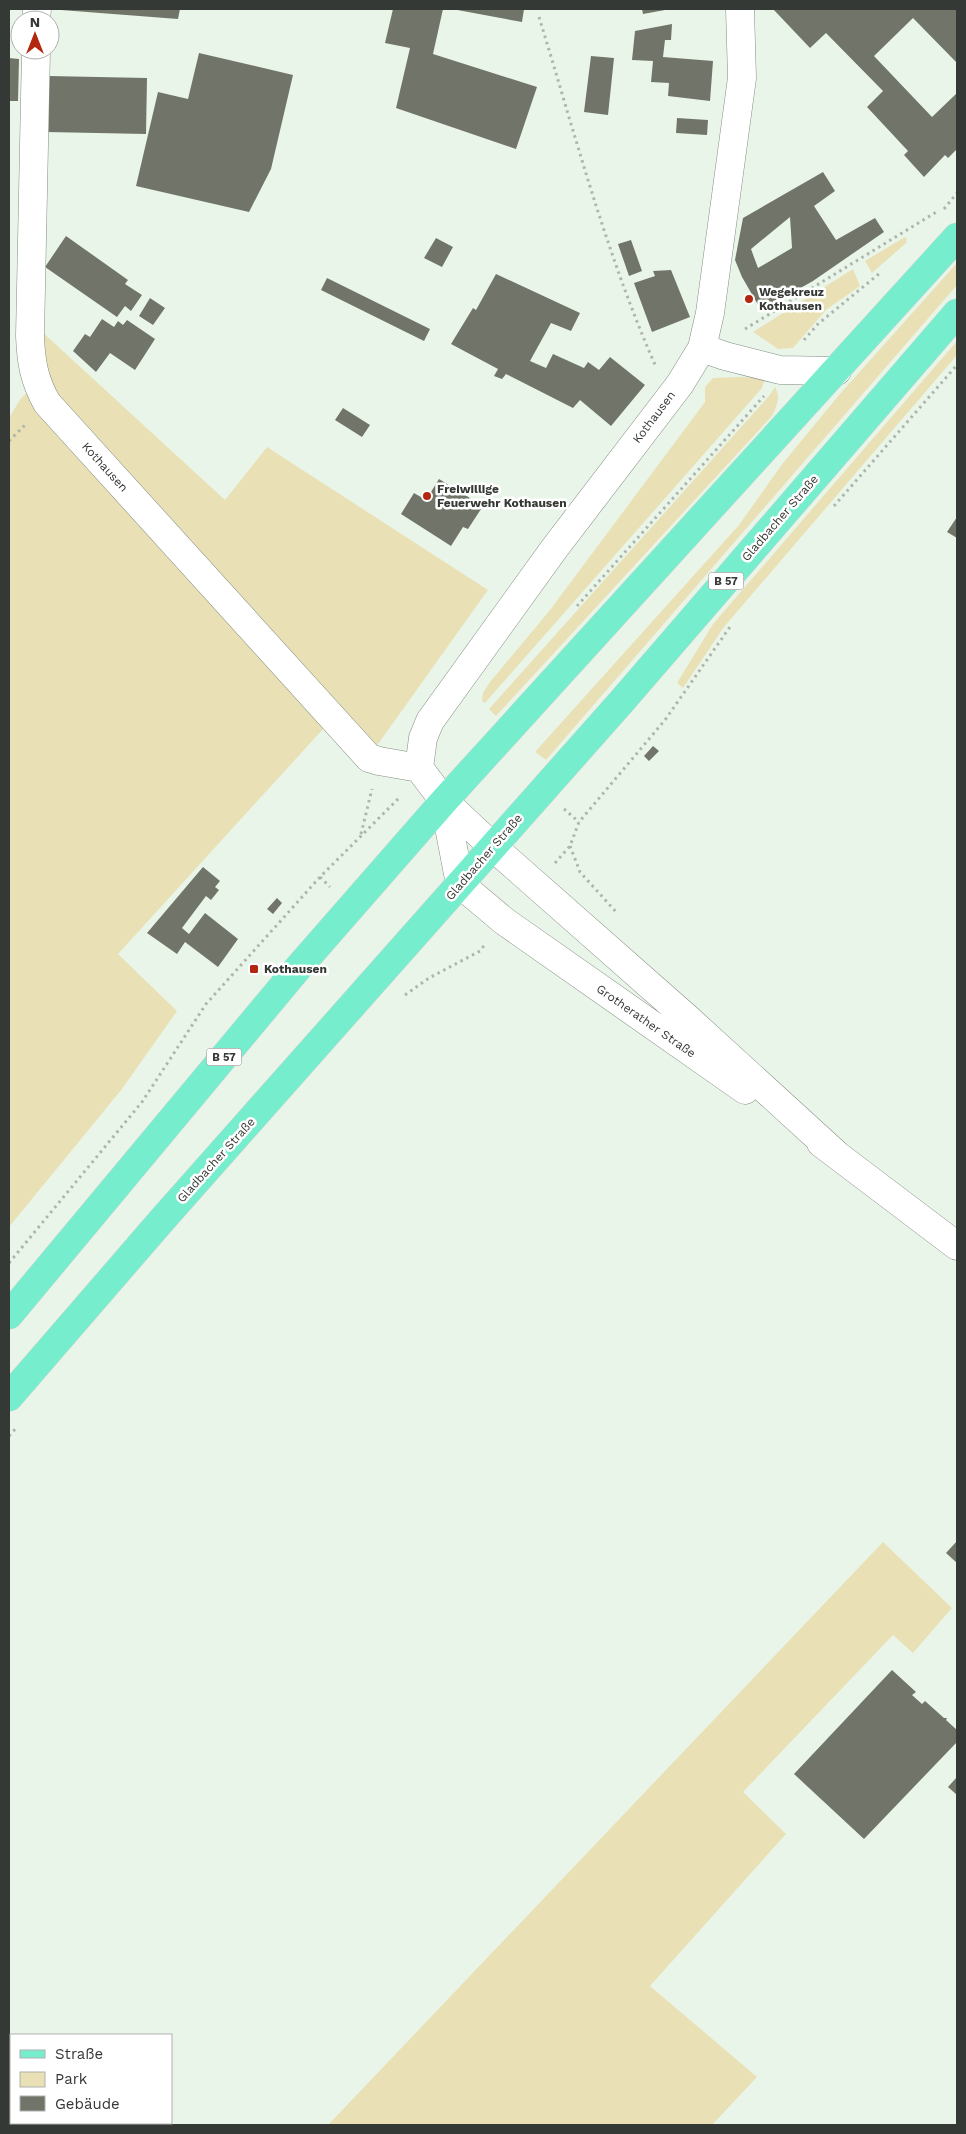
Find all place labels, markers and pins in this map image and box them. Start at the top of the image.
place label: Wegekreuz Kothausen [759,285,824,313]
marker: Wegekreuz Kothausen [743,293,755,305]
place label: Freiwillige Feuerwehr Kothausen [437,482,567,510]
marker: Freiwillige Feuerwehr Kothausen [421,490,433,502]
place label: Kothausen [264,962,327,976]
marker: Kothausen [248,963,260,975]

